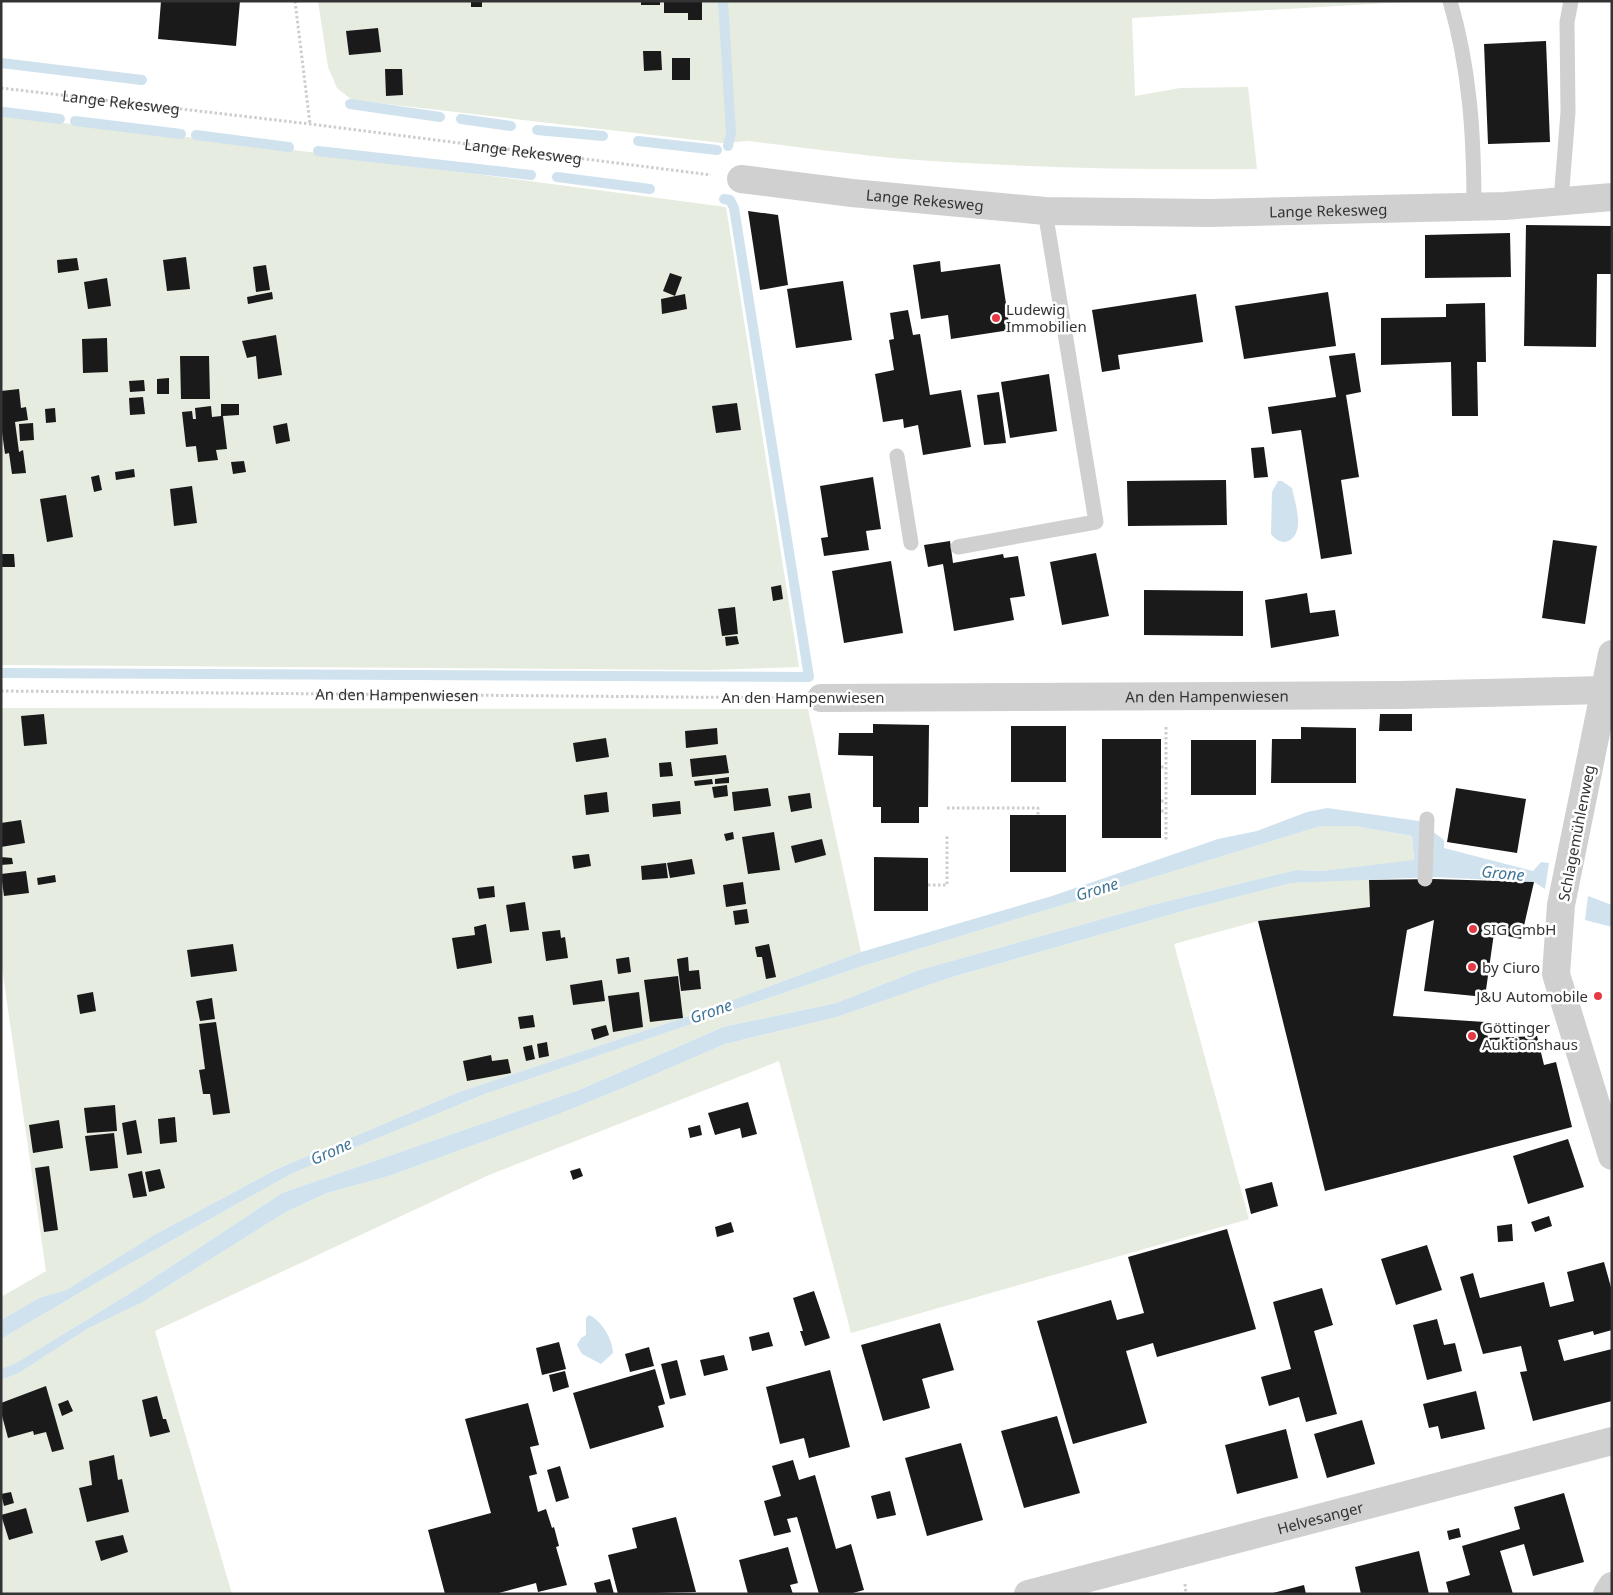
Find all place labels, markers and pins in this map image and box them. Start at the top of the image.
place label: Ludewig Immobilien [1006,299,1087,336]
marker: Ludewig Immobilien [990,312,1002,324]
place label: SIG GmbH [1483,919,1556,939]
marker: SIG GmbH [1467,923,1479,935]
place label: by Ciuro [1482,957,1540,977]
marker: by Ciuro [1466,961,1478,973]
place label: J&U Automobile [1474,986,1588,1006]
marker: J&U Automobile [1592,990,1604,1002]
place label: Göttinger Auktionshaus [1482,1017,1578,1054]
marker: Göttinger Auktionshaus [1466,1030,1478,1042]

